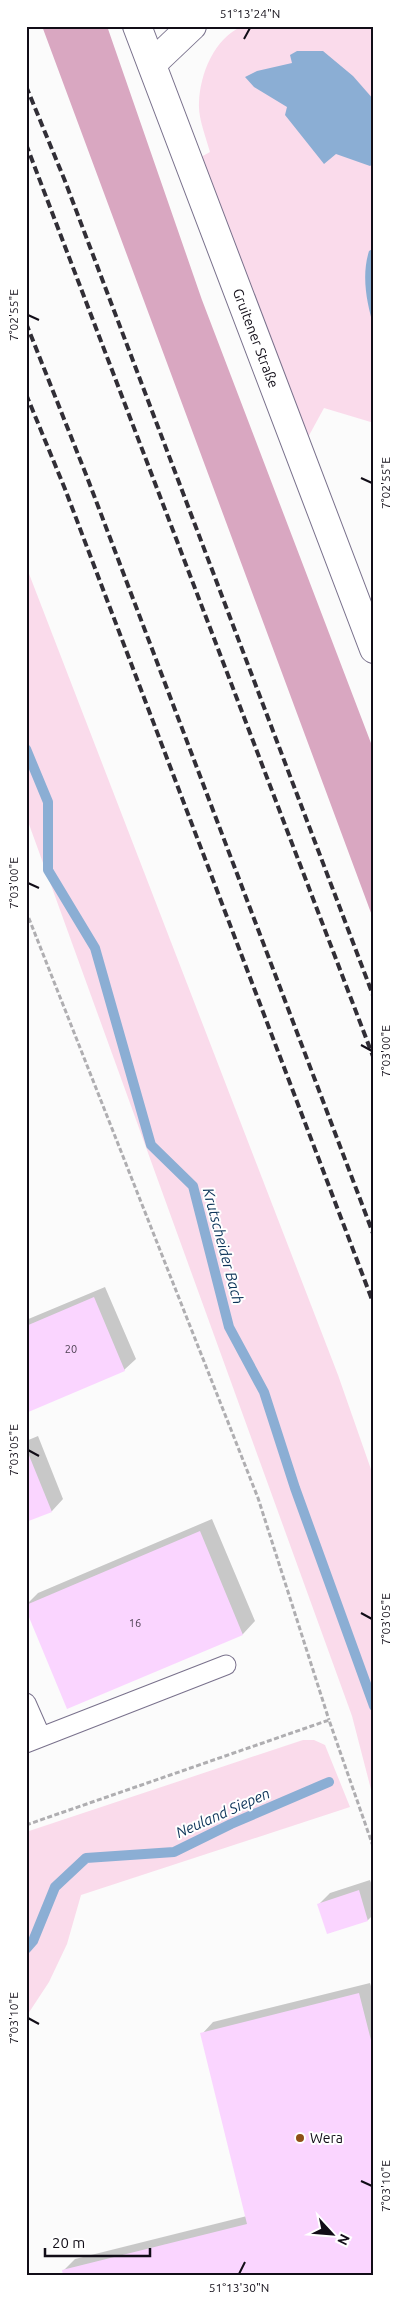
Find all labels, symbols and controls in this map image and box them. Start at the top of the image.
text: 51°13'24"N [220,7,280,20]
street label: Gruitener Straße [230,286,282,390]
text: 7°02'55"E [7,289,20,341]
text: 7°02'55"E [379,457,392,509]
text: 7°03'00"E [7,857,20,909]
text: 7°03'00"E [379,1025,392,1077]
water label: Krutscheider Bach [200,1186,247,1306]
house number: 20 [65,1343,77,1355]
text: 7°03'05"E [7,1424,20,1476]
text: 7°03'05"E [379,1593,392,1645]
house number: 16 [129,1617,141,1629]
water label: Neuland Siepen [173,1784,272,1841]
text: 7°03'10"E [7,1992,20,2044]
place label: Wera [310,2130,343,2146]
marker: Wera [294,2132,306,2144]
text: 7°03'10"E [379,2160,392,2212]
north arrow [308,2208,358,2258]
scale bar [45,2226,150,2258]
text: N [334,2231,353,2248]
text: 20 m [52,2234,85,2251]
text: 51°13'30"N [209,2281,269,2294]

